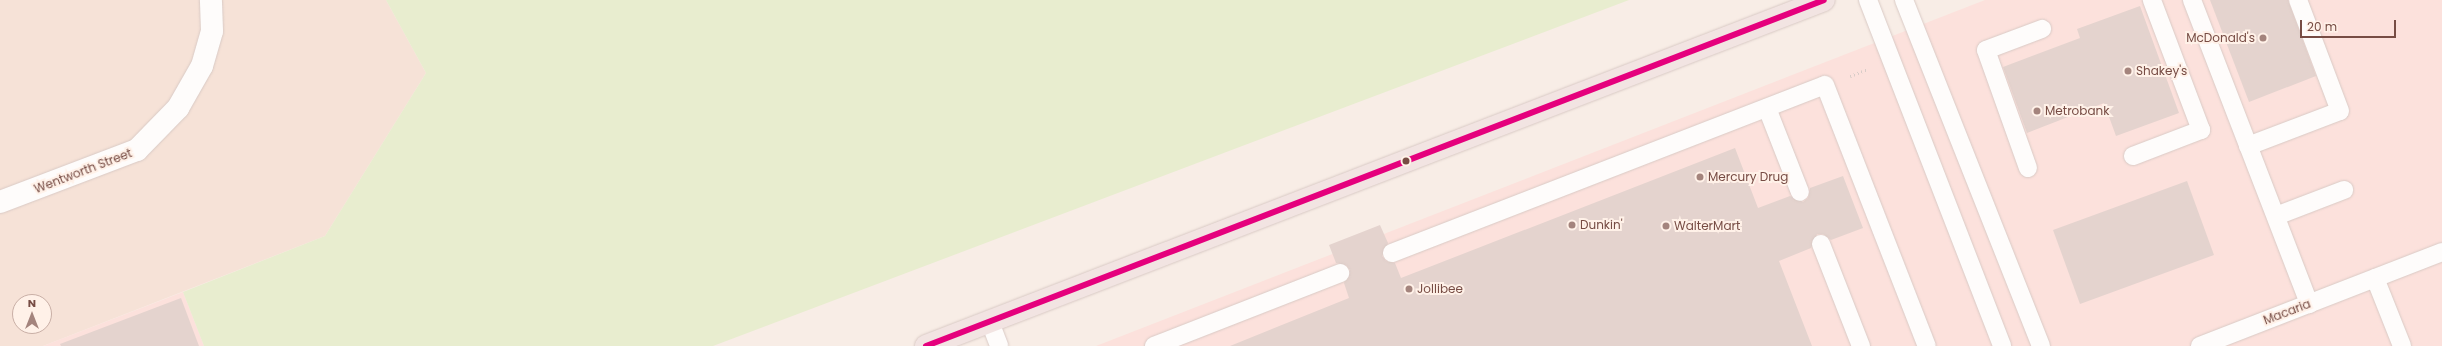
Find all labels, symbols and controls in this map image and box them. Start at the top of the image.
scale bar [2302,12,2398,38]
text: 20 m [2307,18,2337,35]
place label: McDonald's [2186,31,2255,45]
marker: McDonald's [2258,33,2268,43]
place label: Shakey's [2136,64,2187,78]
marker: Shakey's [2123,66,2133,76]
place label: Metrobank [2045,104,2109,118]
marker: Metrobank [2032,106,2042,116]
street label: Wentworth Street [32,146,134,196]
unlabelled marker [1401,156,1411,166]
place label: Mercury Drug [1708,170,1788,184]
marker: Mercury Drug [1695,172,1705,182]
place label: Dunkin' [1580,218,1623,232]
place label: WalterMart [1674,219,1740,233]
marker: Dunkin' [1567,220,1577,230]
marker: WalterMart [1661,221,1671,231]
place label: Jollibee [1417,282,1463,296]
marker: Jollibee [1404,284,1414,294]
north arrow [12,294,52,334]
text: N [28,295,36,311]
street label: Macaria [2261,296,2313,328]

